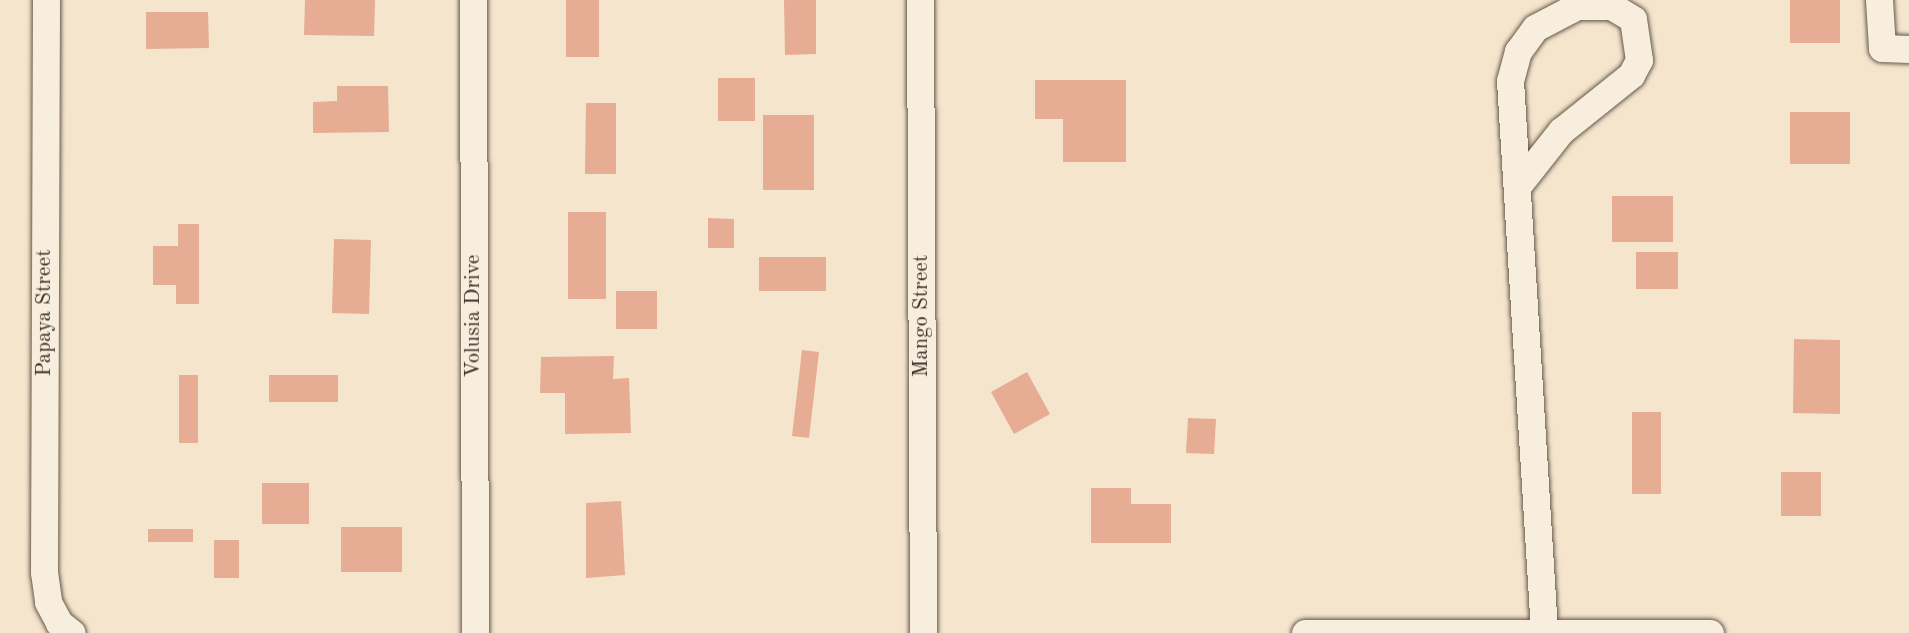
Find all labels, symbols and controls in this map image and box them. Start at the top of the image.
street label: Papaya Street [32,249,58,377]
street label: Volusia Drive [461,255,487,377]
street label: Mango Street [909,255,935,377]

